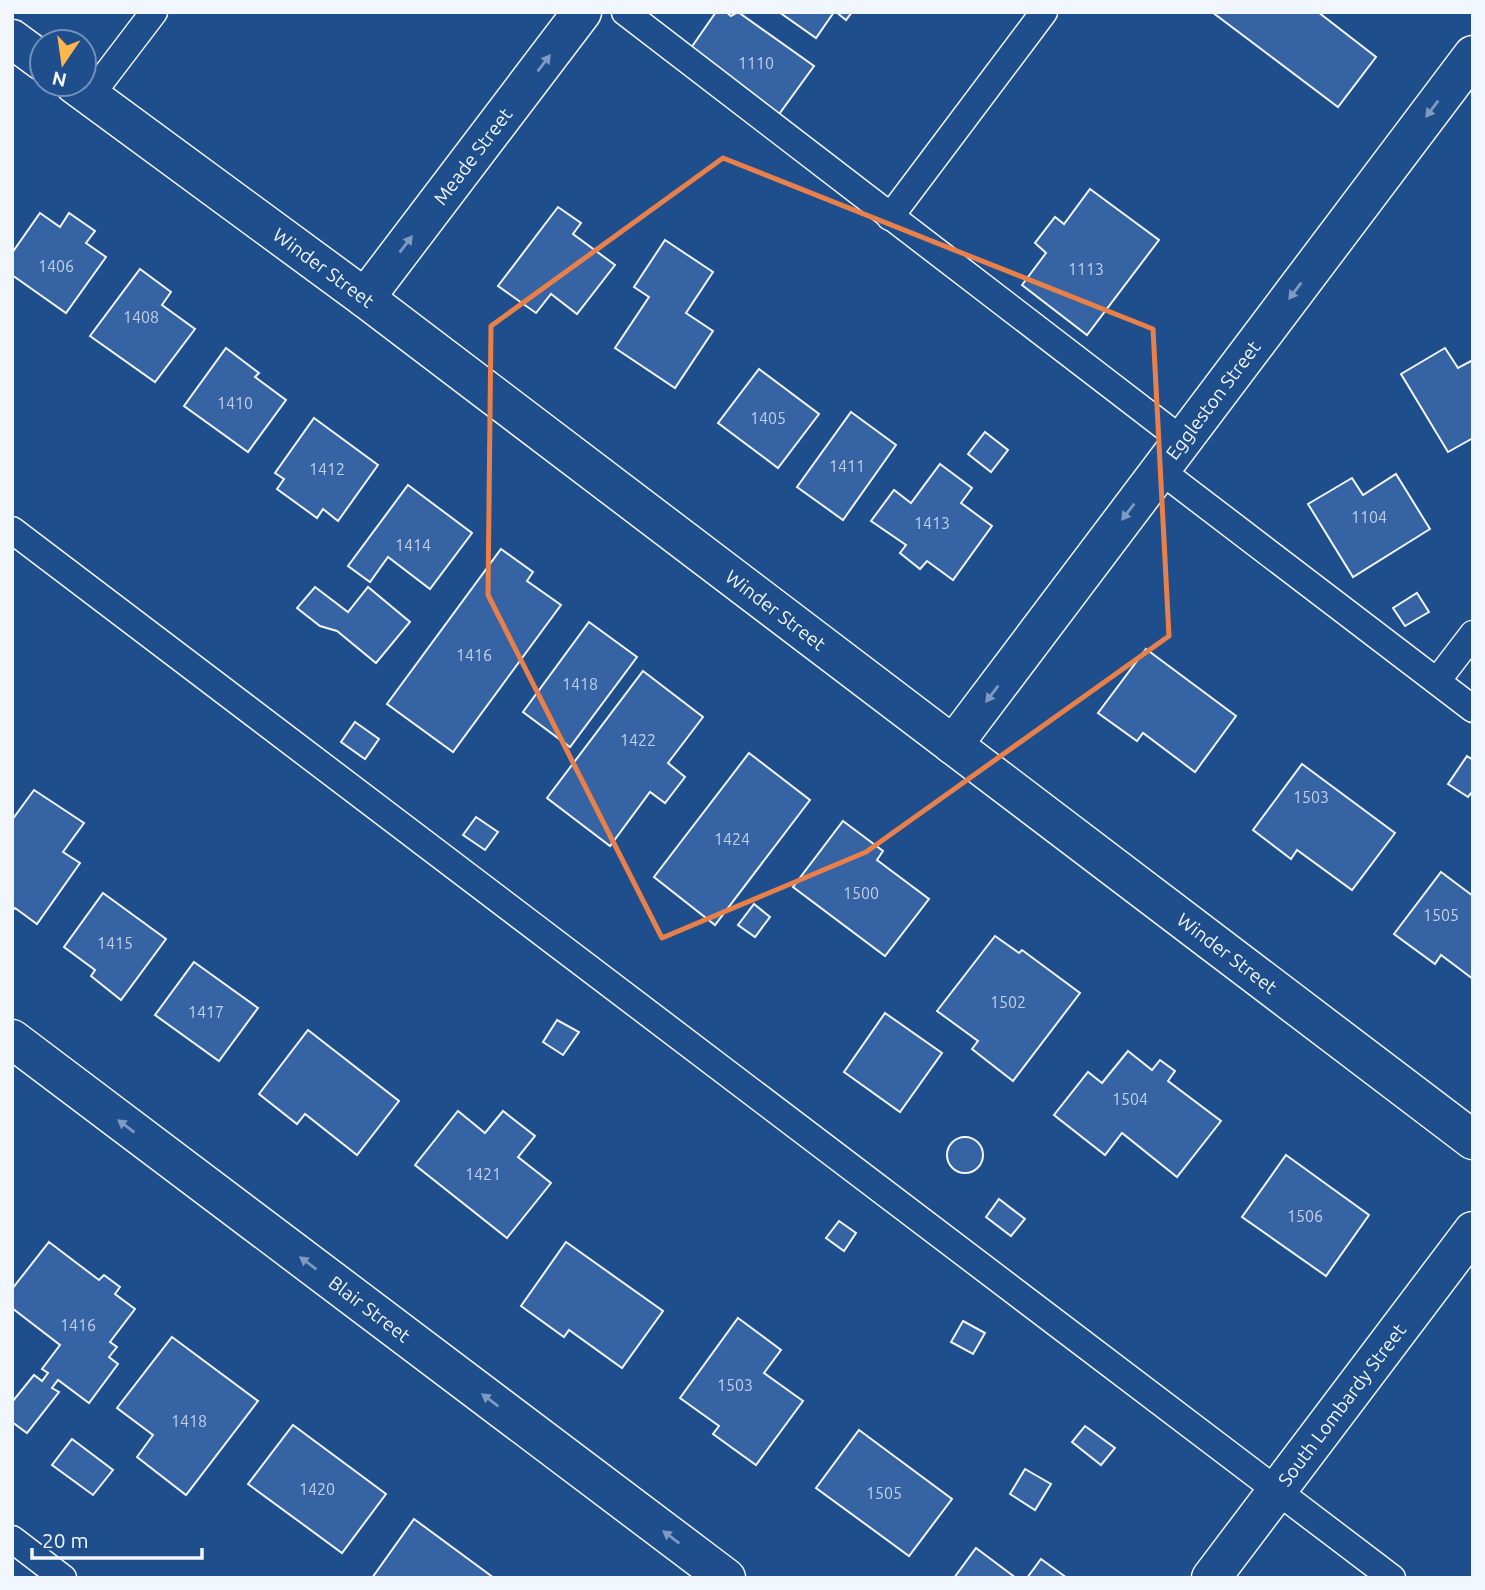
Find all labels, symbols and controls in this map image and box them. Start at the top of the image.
north arrow [28,28,98,98]
one-way arrow [536,54,550,72]
house number: 1110 [738,54,774,72]
text: N [50,67,69,92]
one-way arrow [1425,100,1439,118]
street label: Meade Street [429,103,517,209]
street label: Winder Street [269,223,379,312]
one-way arrow [398,235,413,253]
house number: 1406 [38,257,74,275]
house number: 1113 [1068,260,1104,278]
one-way arrow [1288,282,1302,300]
house number: 1408 [123,308,159,326]
street label: Eggleston Street [1161,336,1265,464]
house number: 1410 [217,394,253,412]
house number: 1405 [750,409,786,427]
house number: 1411 [829,457,865,475]
house number: 1412 [309,460,345,478]
one-way arrow [1121,502,1136,520]
house number: 1104 [1351,508,1387,526]
house number: 1413 [914,514,950,532]
house number: 1414 [395,536,431,554]
street label: Winder Street [721,565,830,655]
house number: 1416 [456,646,492,664]
house number: 1418 [562,675,598,693]
one-way arrow [984,684,999,702]
house number: 1422 [620,731,656,749]
house number: 1503 [1293,788,1329,806]
house number: 1424 [714,830,750,848]
house number: 1500 [843,884,879,902]
house number: 1505 [1423,906,1459,924]
street label: Winder Street [1173,908,1282,998]
house number: 1415 [97,934,133,952]
house number: 1502 [990,993,1026,1011]
house number: 1417 [188,1003,224,1021]
house number: 1504 [1112,1090,1148,1108]
one-way arrow [118,1118,136,1133]
house number: 1421 [465,1165,501,1183]
house number: 1506 [1287,1207,1323,1225]
one-way arrow [299,1256,317,1270]
street label: Blair Street [325,1271,415,1347]
house number: 1416 [60,1316,96,1334]
street label: South Lombardy Street [1273,1319,1410,1490]
house number: 1503 [717,1376,753,1394]
one-way arrow [481,1392,499,1407]
house number: 1418 [171,1412,207,1430]
house number: 1420 [299,1480,335,1498]
house number: 1505 [866,1484,902,1502]
scale bar [32,1516,201,1560]
text: 20 m [42,1528,89,1552]
one-way arrow [662,1530,680,1544]

